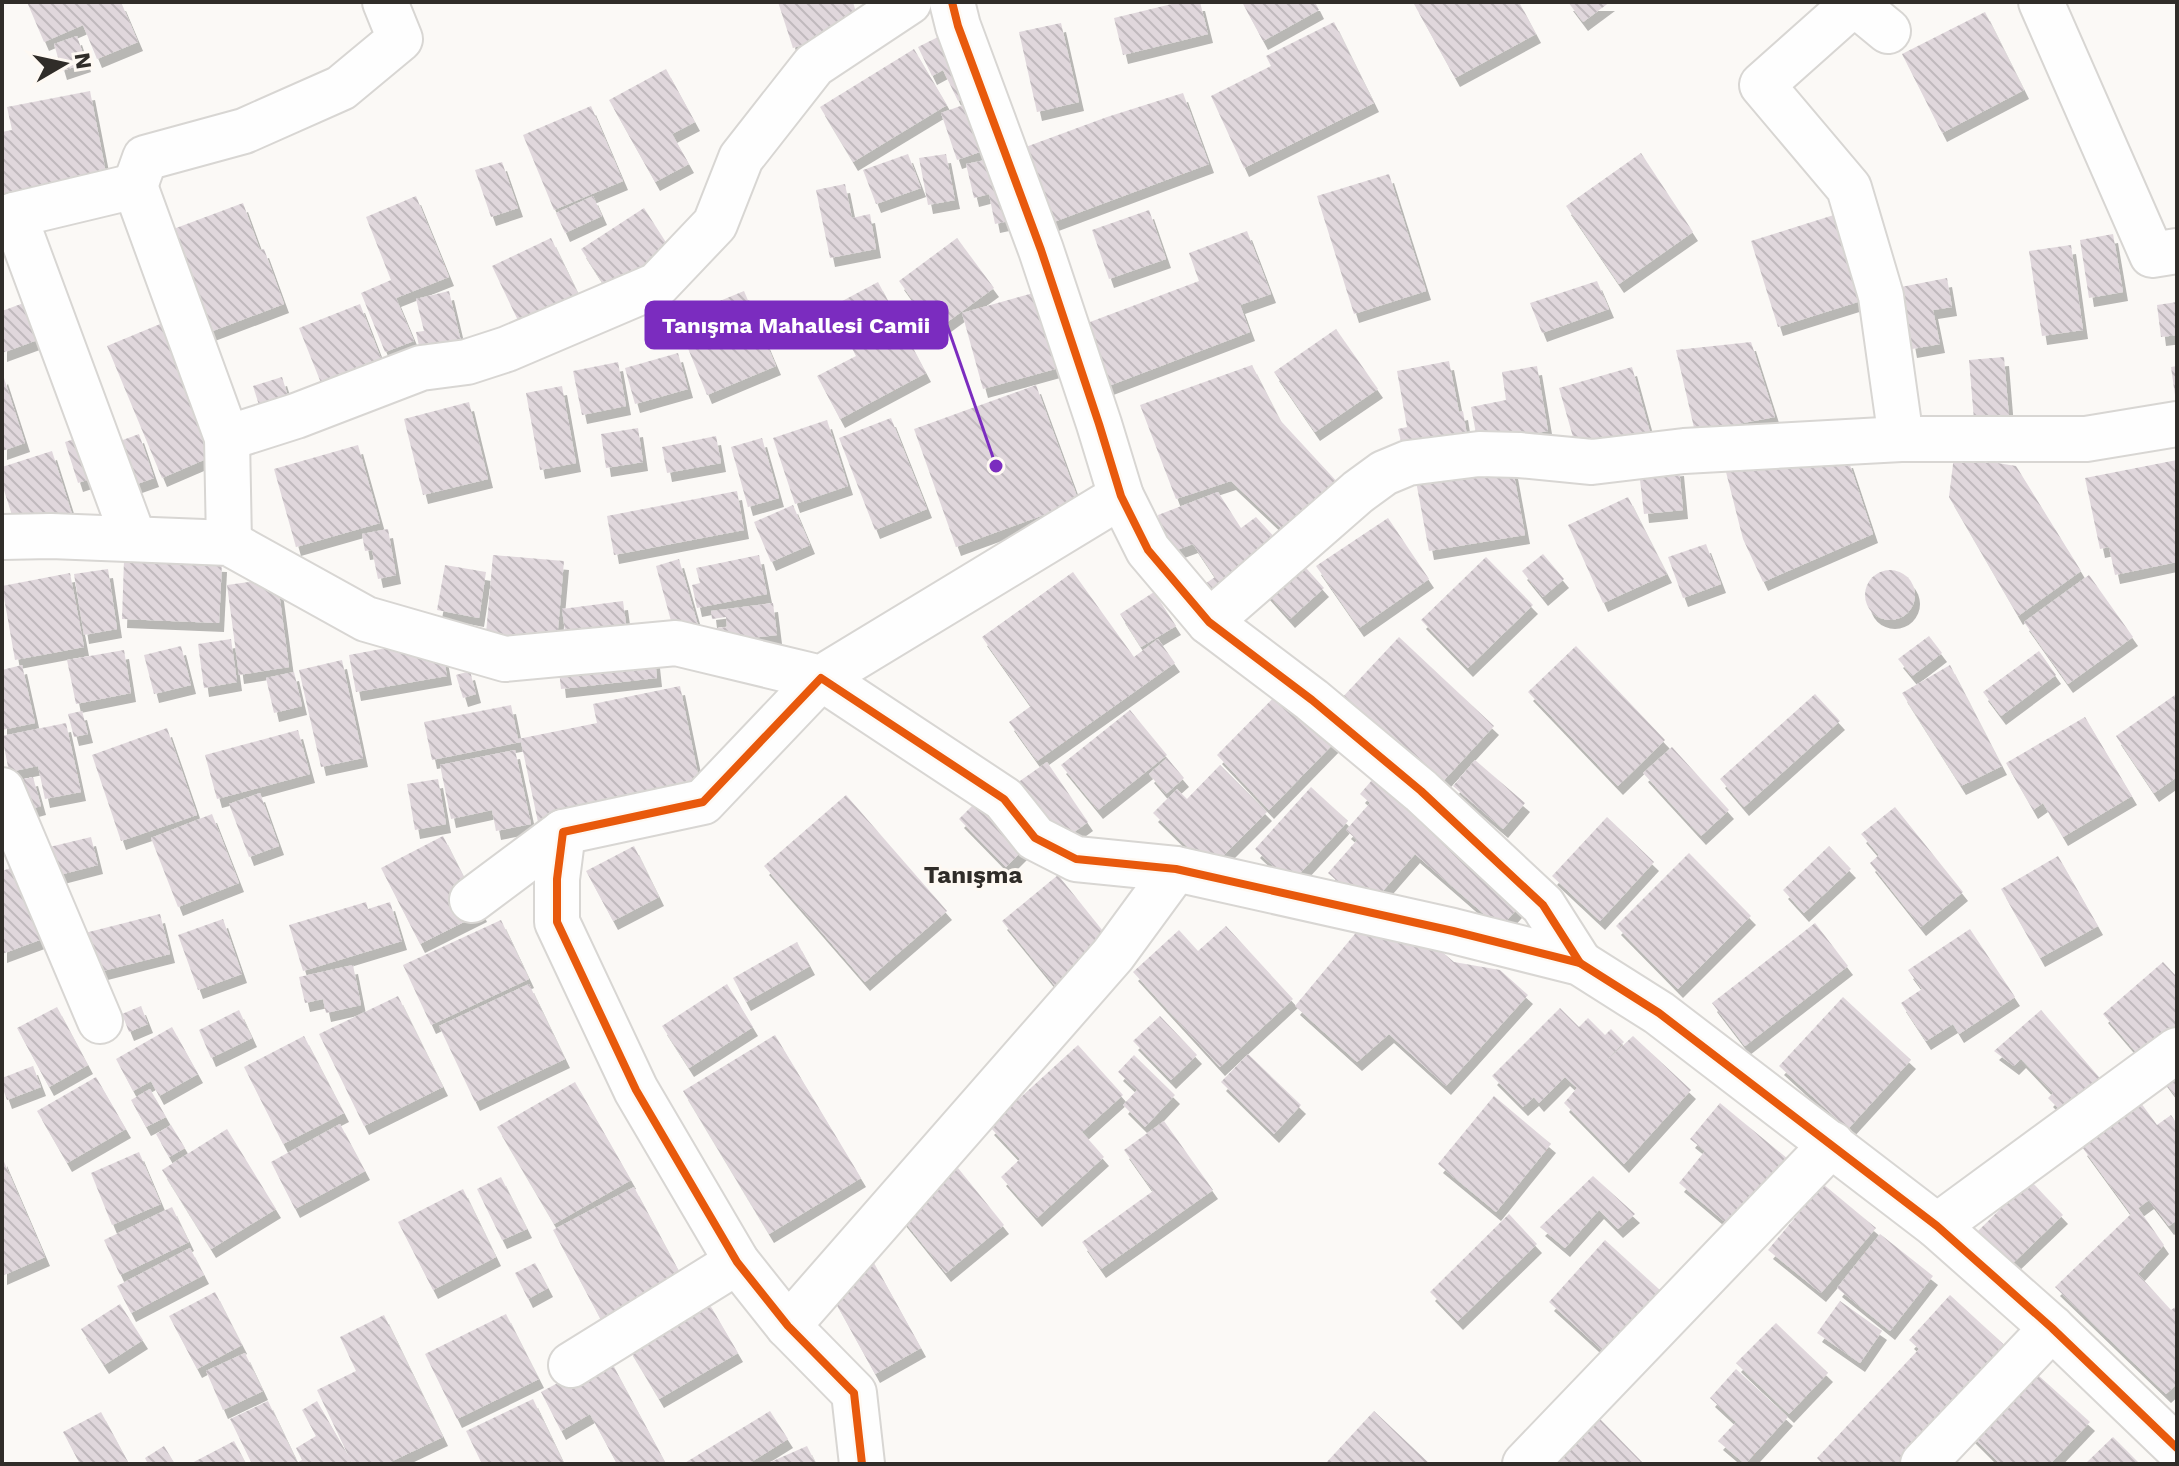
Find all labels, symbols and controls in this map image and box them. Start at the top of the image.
north arrow [24,24,104,104]
text: N [70,51,97,71]
callout: Tanışma Mahallesi Camii [646,302,947,348]
text: Tanışma Mahallesi Camii [662,313,930,338]
district label: Tanışma [924,861,1022,889]

